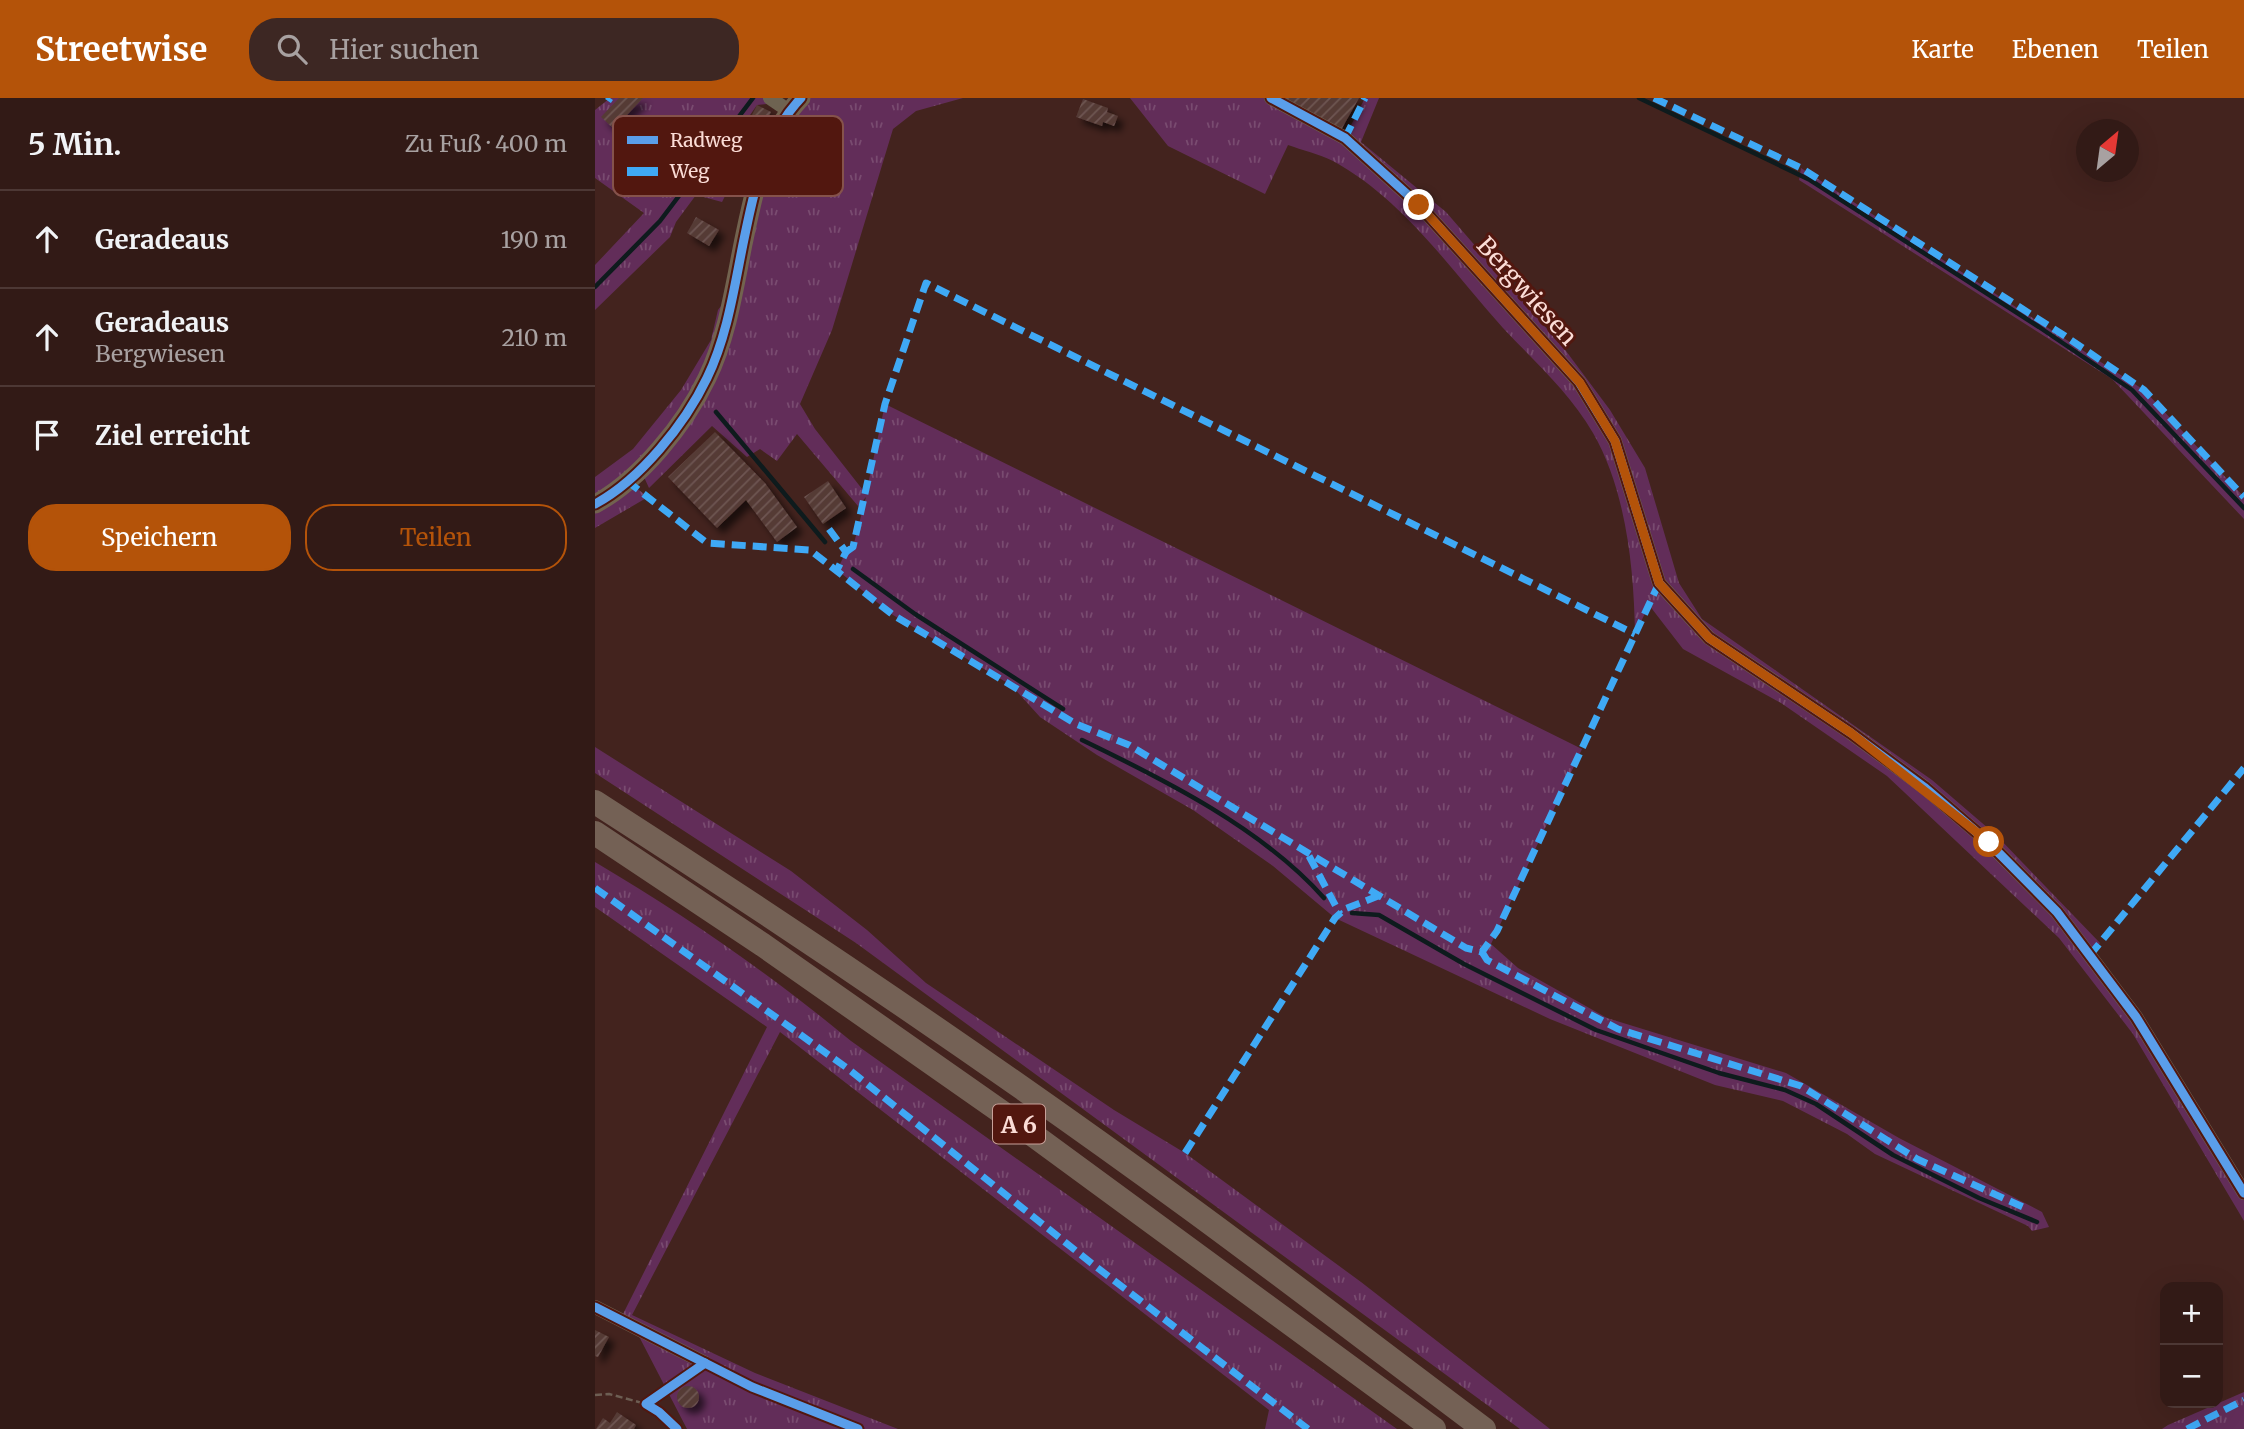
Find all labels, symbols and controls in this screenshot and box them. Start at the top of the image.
search box [249,18,739,81]
text: Streetwise [35,29,207,70]
icon: search [273,30,311,68]
text: Hier suchen [329,33,479,66]
text: Karte [1911,34,1974,65]
text: Ebenen [2012,34,2099,65]
text: Teilen [2137,34,2209,65]
legend [613,116,843,196]
north arrow [2076,119,2139,182]
text: 5 Min. [28,125,122,163]
text: Radweg [670,128,743,152]
text: Zu Fuß · 400 m [405,129,567,158]
text: Weg [669,159,710,183]
route end [1403,189,1434,220]
icon: ahead [28,220,66,258]
text: Geradeaus [95,223,229,256]
text: 190 m [501,225,567,254]
street label: Bergwiesen [1470,230,1584,352]
text: Geradeaus [95,306,229,339]
icon: ahead [28,318,66,356]
text: 210 m [502,323,567,352]
text: Bergwiesen [95,339,225,368]
icon: arrive [28,416,66,454]
text: Ziel erreicht [95,419,250,452]
button: Speichern [28,504,291,571]
button: Teilen [305,504,567,571]
route start [1973,826,2004,857]
road number: A 6 [993,1105,1045,1144]
map controls [2160,1282,2223,1408]
button: + [2160,1282,2223,1345]
button: − [2160,1345,2223,1408]

